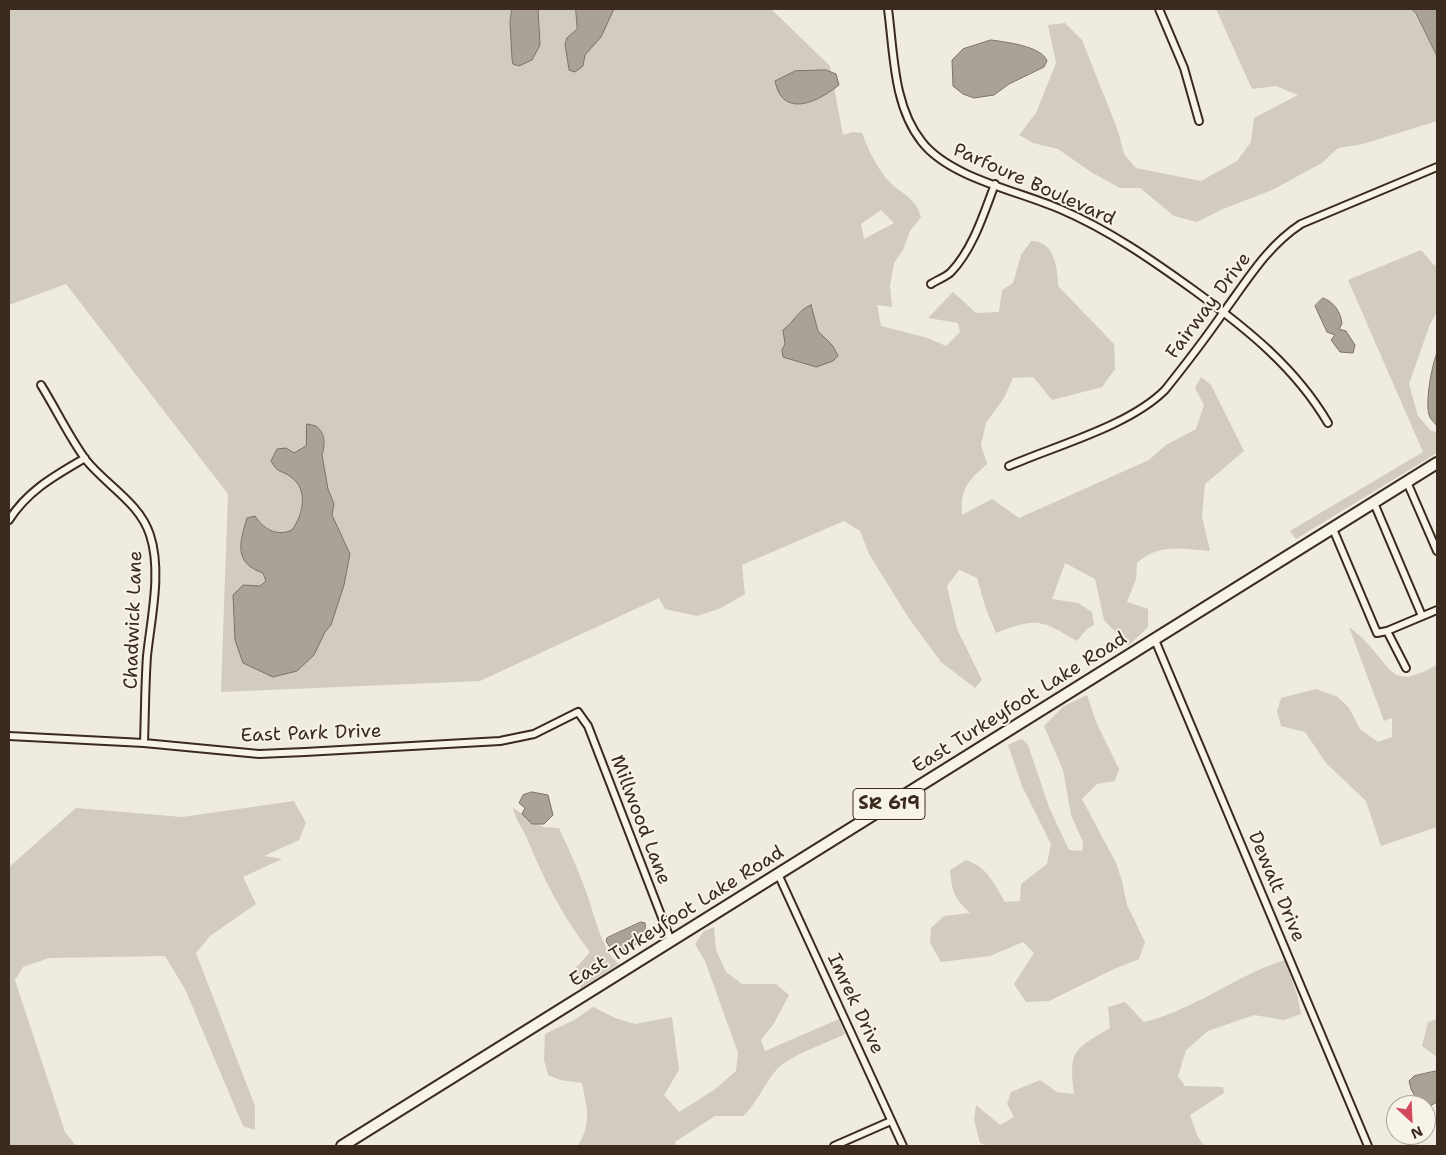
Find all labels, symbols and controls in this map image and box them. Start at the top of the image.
street label: Parfoure Boulevard [949,139,1119,231]
street label: Fairway Drive [1162,248,1256,364]
street label: Chadwick Lane [120,550,148,690]
street label: East Turkeyfoot Lake Road [909,627,1131,779]
street label: East Park Drive [240,720,382,748]
street label: Millwood Lane [605,752,675,888]
road number: SR 619 [853,789,925,820]
street label: Dewalt Drive [1243,828,1309,946]
street label: East Turkeyfoot Lake Road [566,841,788,993]
street label: Imrek Drive [822,950,888,1058]
north arrow [1386,1095,1436,1145]
text: N [1408,1122,1426,1143]

